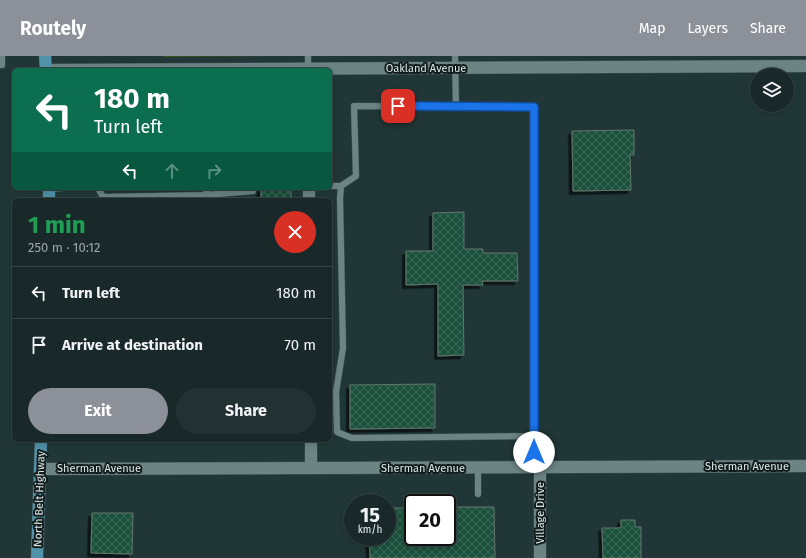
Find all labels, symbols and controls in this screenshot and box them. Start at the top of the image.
text: Routely [20,17,86,40]
text: Map [639,20,665,37]
text: Layers [687,20,728,37]
text: Share [750,20,786,37]
street label: Oakland Avenue [386,62,466,75]
map controls [750,68,794,112]
button: layers [750,68,794,112]
text: 180 m [94,82,170,115]
icon: left [28,84,80,136]
pin [381,89,415,123]
icon: arrive [387,95,409,117]
text: Turn left [94,116,163,138]
icon: left [119,160,141,182]
icon: ahead [161,160,183,182]
icon: right [203,160,225,182]
text: 1 min [28,211,86,239]
button: close [274,211,316,253]
text: 250 m · 10:12 [28,240,100,255]
icon: left [28,282,50,304]
text: Turn left [62,284,120,302]
text: 180 m [276,284,316,302]
icon: arrive [28,334,50,356]
text: Arrive at destination [62,336,203,354]
text: 70 m [284,336,316,354]
button: Exit [28,388,168,434]
button: Share [176,388,316,434]
position arrow [513,431,555,473]
street label: North Belt Highway [31,450,48,547]
street label: Sherman Avenue [705,460,789,473]
street label: Sherman Avenue [57,462,141,475]
street label: Sherman Avenue [381,462,465,475]
street label: Village Drive [534,482,547,544]
speed limit sign: 20 [404,494,456,546]
text: 15 [360,503,380,527]
text: km/h [358,524,382,536]

